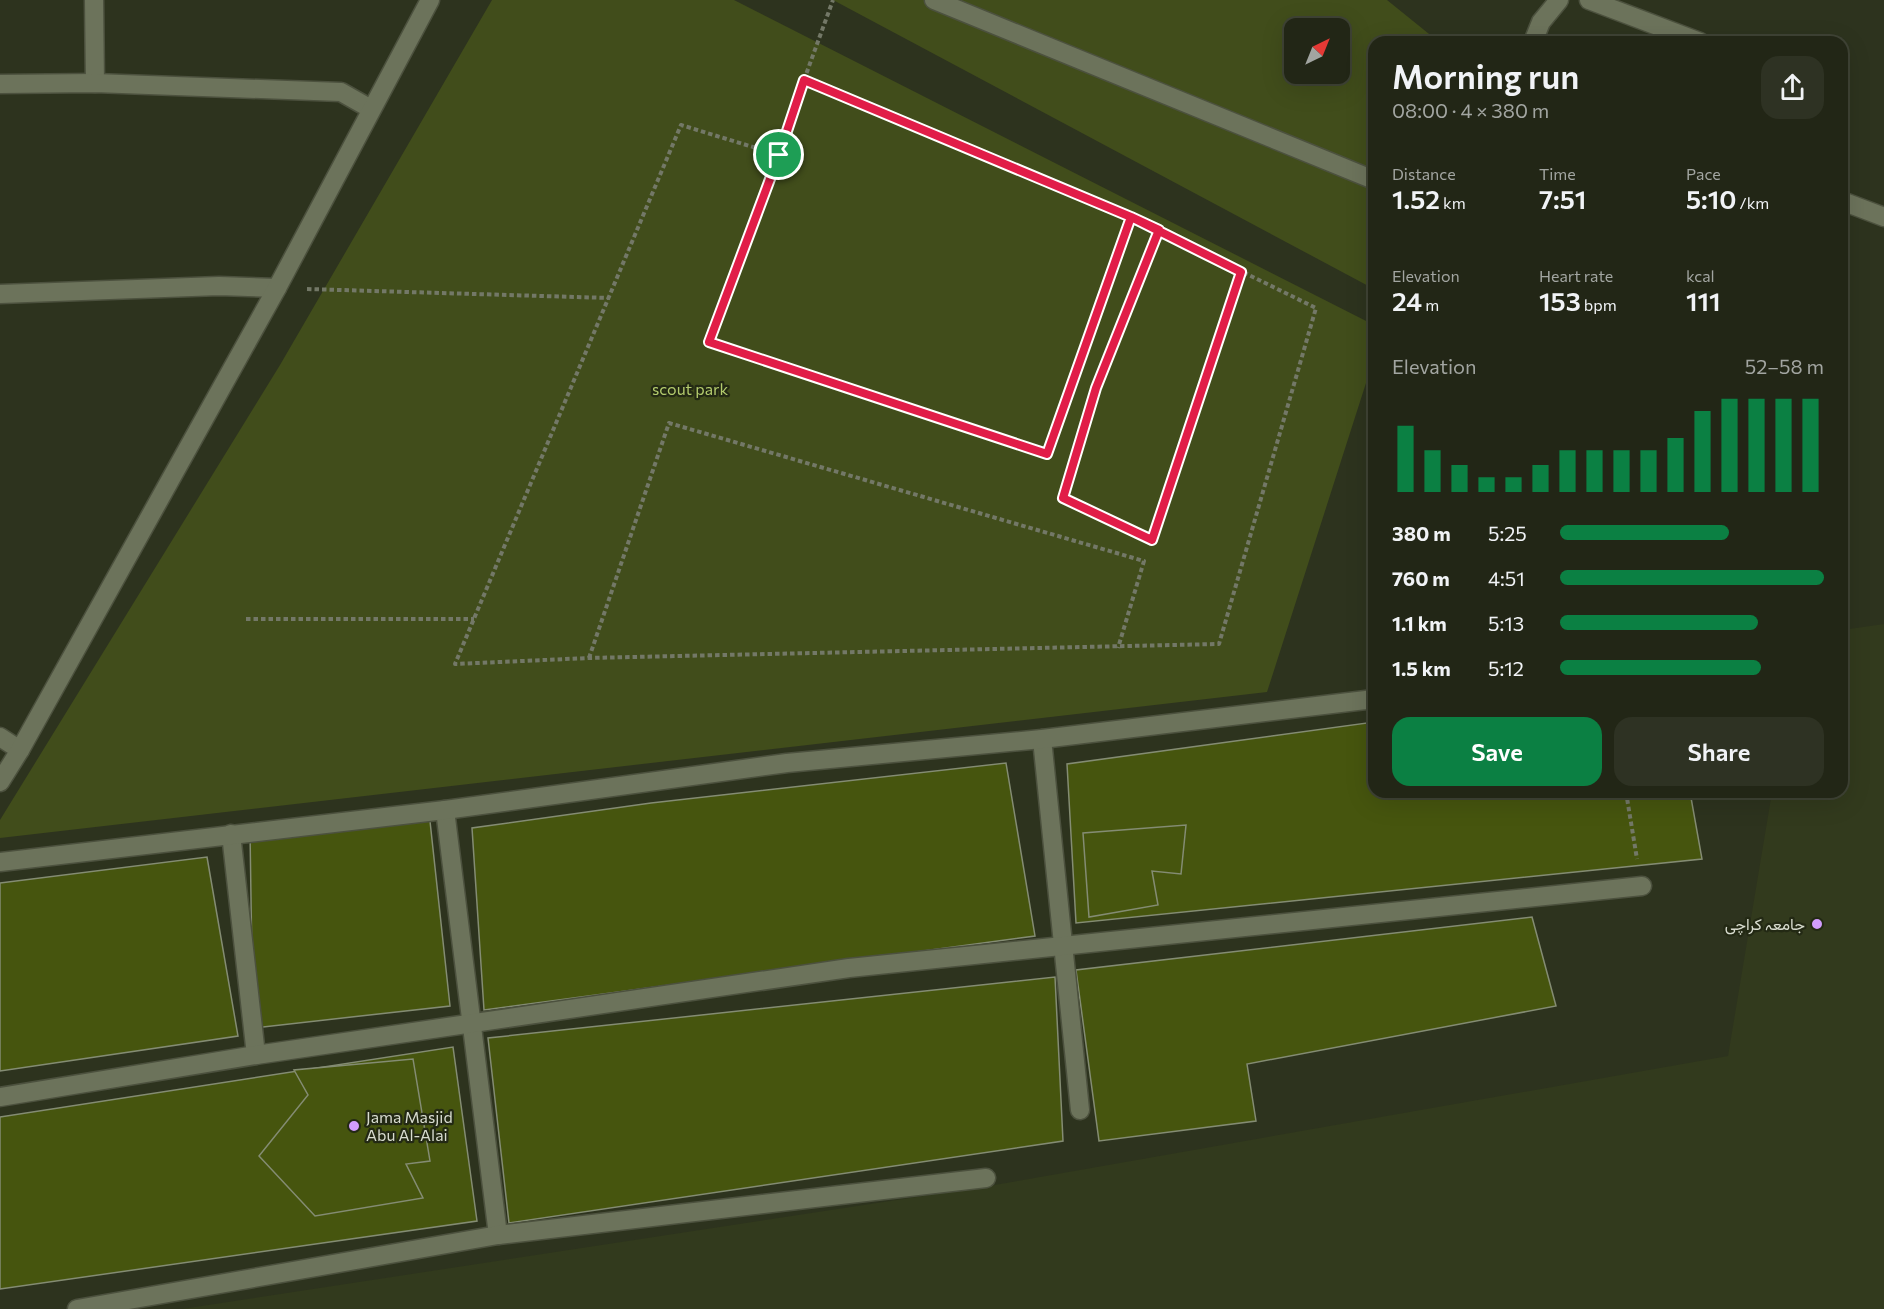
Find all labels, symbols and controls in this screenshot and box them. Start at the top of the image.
north arrow [1284,18,1350,84]
map controls [1284,18,1350,84]
text: Morning run [1392,55,1579,96]
button: share [1761,56,1824,119]
text: 08:00 · 4 × 380 m [1392,98,1549,122]
pin [753,129,804,180]
icon: arrive [762,138,795,171]
text: Distance [1392,164,1456,183]
text: Time [1539,164,1576,183]
text: Pace [1686,164,1721,183]
text: 1.52 [1392,183,1440,214]
text: 7:51 [1539,183,1586,214]
text: 5:10 [1686,183,1736,214]
text: km [1440,193,1466,212]
text: /km [1736,193,1769,212]
text: Elevation [1392,266,1460,285]
text: Heart rate [1539,266,1613,285]
text: kcal [1686,266,1715,285]
text: 24 [1392,285,1422,316]
text: 153 [1539,285,1581,316]
text: 111 [1686,285,1721,316]
text: m [1422,295,1439,314]
text: bpm [1581,295,1617,314]
text: Elevation [1392,354,1477,378]
text: 52–58 m [1745,354,1824,378]
park label: scout park [652,379,728,398]
text: 380 m [1392,521,1451,545]
text: 5:25 [1488,521,1527,545]
text: 760 m [1392,566,1450,590]
text: 4:51 [1488,566,1525,590]
text: 1.1 km [1392,611,1447,635]
text: 5:13 [1488,611,1524,635]
text: 1.5 km [1392,656,1451,680]
text: 5:12 [1488,656,1524,680]
button: Save [1392,717,1602,786]
button: Share [1614,717,1824,786]
place label: جامعہ کراچی [1725,914,1805,936]
marker: جامعہ کراچی [1810,917,1824,931]
place label: Jama Masjid Abu Al-Alai [366,1107,453,1144]
marker: Jama Masjid Abu Al-Alai [347,1119,361,1133]

